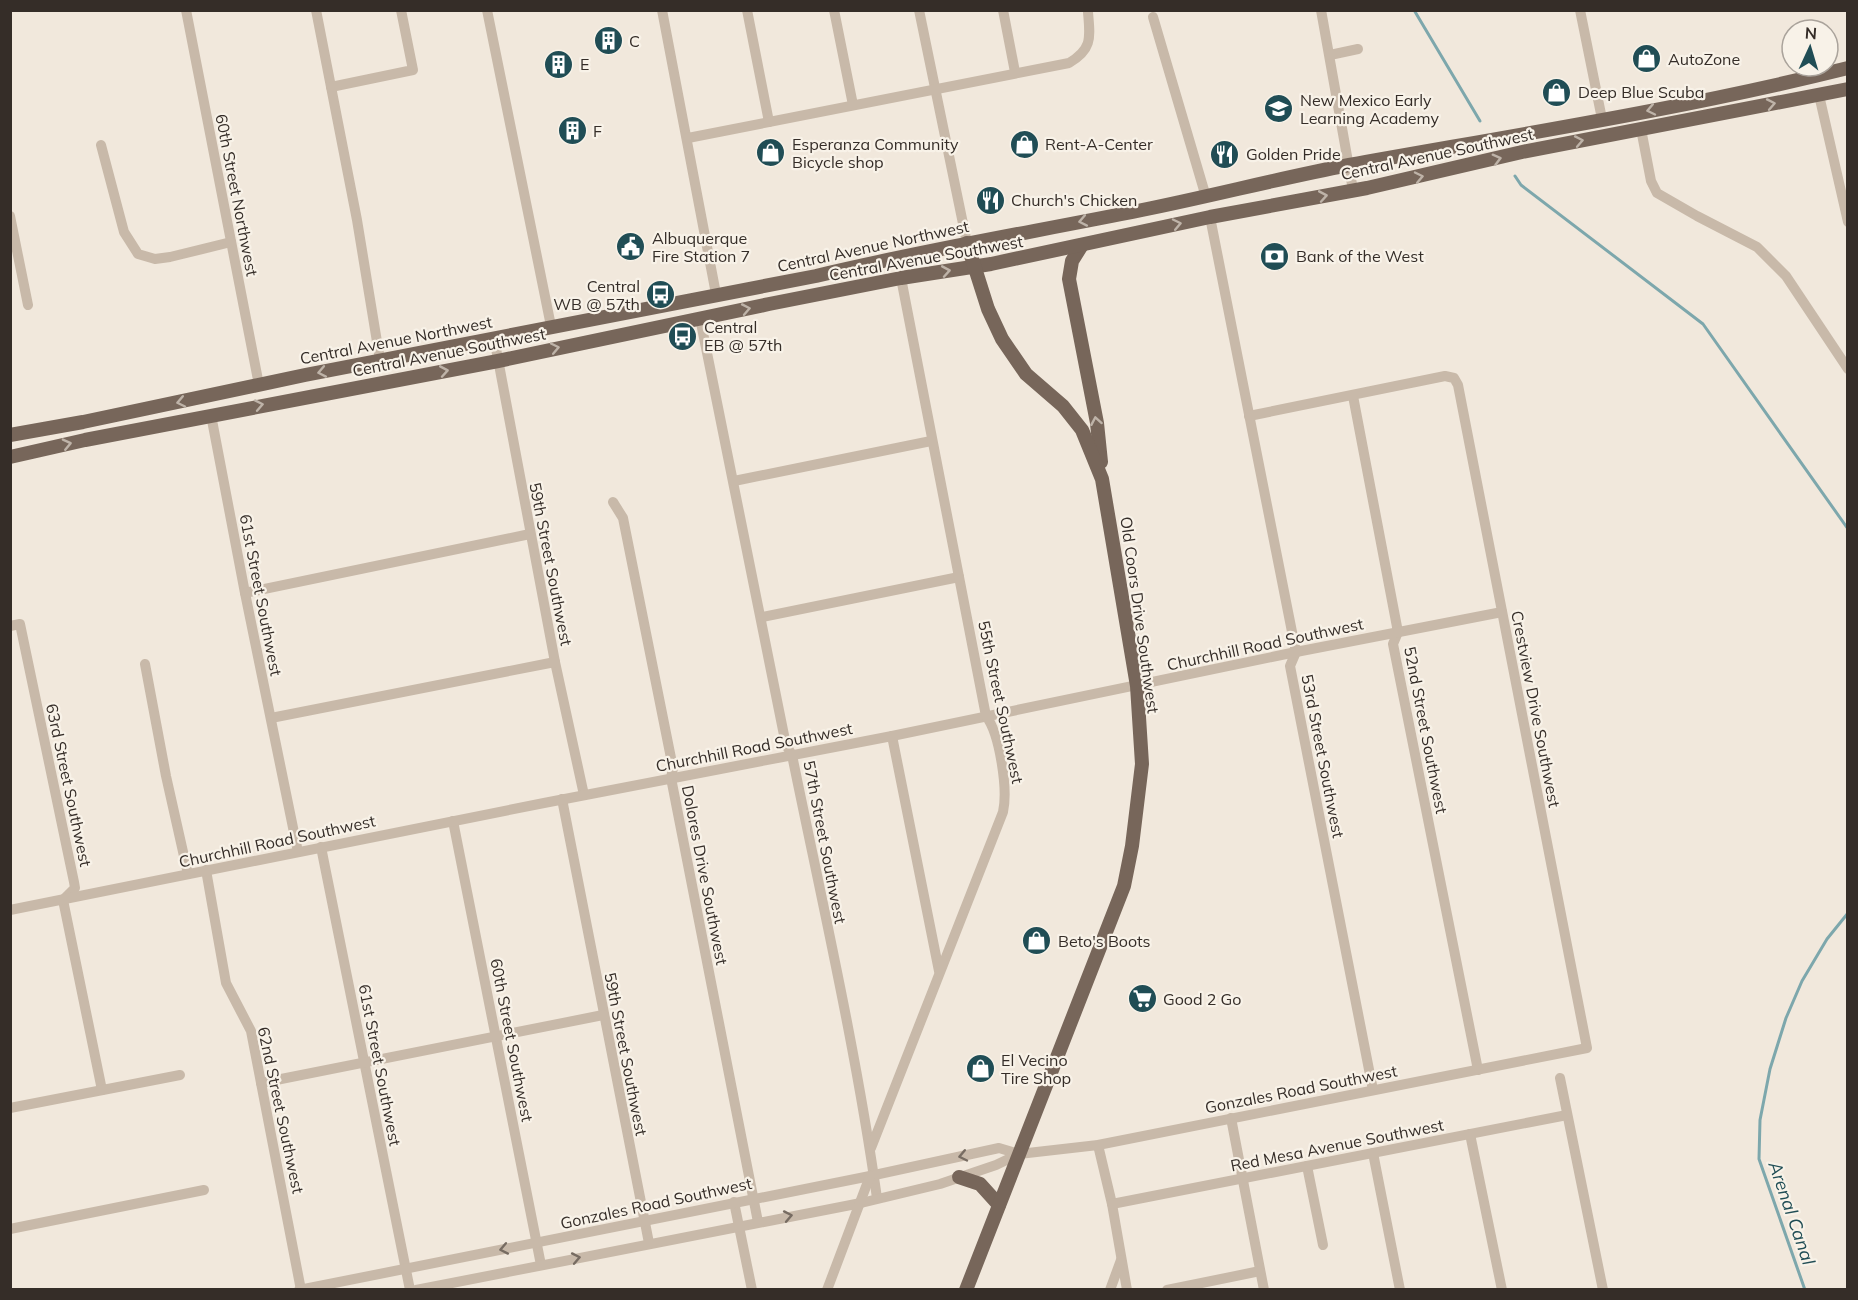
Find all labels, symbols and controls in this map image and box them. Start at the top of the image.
north arrow [1780,18,1840,78]
text: N [1804,23,1818,43]
building icon: C [592,25,624,57]
place label: C [629,31,640,51]
shop icon: AutoZone [1631,43,1663,75]
building icon: E [543,48,575,80]
place label: AutoZone [1668,49,1740,69]
place label: E [580,54,589,74]
shop icon: Deep Blue Scuba [1541,76,1573,108]
place label: Deep Blue Scuba [1578,82,1704,102]
place label: New Mexico Early Learning Academy [1300,90,1440,128]
school or university icon: New Mexico Early Learning Academy [1263,93,1295,125]
one-way arrow [1765,98,1775,111]
one-way arrow [1647,103,1657,116]
street label: 60th Street Northwest [211,112,263,278]
building icon: F [556,115,588,147]
place label: F [593,121,602,141]
street label: Central Avenue Southwest [1339,124,1536,184]
shop icon: Rent-A-Center [1008,128,1040,160]
place label: Esperanza Community Bicycle shop [792,134,959,172]
place label: Rent-A-Center [1045,134,1153,154]
one-way arrow [1574,135,1584,148]
shop icon: Esperanza Community Bicycle shop [755,137,787,169]
restaurant icon: Golden Pride [1209,138,1241,170]
place label: Golden Pride [1246,144,1341,164]
one-way arrow [1491,153,1501,166]
one-way arrow [1414,171,1424,184]
restaurant icon: Church's Chicken [974,184,1006,216]
place label: Church's Chicken [1011,190,1137,210]
one-way arrow [1318,190,1328,203]
one-way arrow [1078,214,1088,227]
street label: Central Avenue Northwest [775,216,971,276]
one-way arrow [1172,219,1182,232]
place label: Albuquerque Fire Station 7 [652,228,750,266]
public building icon: Albuquerque Fire Station 7 [615,231,647,263]
street label: Central Avenue Southwest [828,231,1025,285]
bank icon: Bank of the West [1259,240,1291,272]
place label: Bank of the West [1296,246,1424,266]
one-way arrow [941,265,950,277]
place label: Central WB @ 57th [553,276,640,314]
bus stop icon: Central WB @ 57th [645,279,677,311]
one-way arrow [741,303,751,316]
street label: Central Avenue Northwest [298,311,494,368]
place label: Central EB @ 57th [704,317,782,355]
bus stop icon: Central EB @ 57th [667,320,699,352]
street label: Central Avenue Southwest [351,323,548,381]
one-way arrow [550,342,560,355]
one-way arrow [318,365,328,378]
one-way arrow [440,365,449,377]
one-way arrow [176,395,186,408]
one-way arrow [253,399,263,412]
one-way arrow [1090,416,1103,426]
one-way arrow [62,438,72,451]
street label: 59th Street Southwest [525,481,577,648]
street label: 61st Street Southwest [235,512,287,678]
street label: Old Coors Drive Southwest [1116,515,1164,715]
street label: Crestview Drive Southwest [1507,609,1565,809]
street label: Churchhill Road Southwest [1165,613,1365,675]
street label: 55th Street Southwest [974,619,1028,786]
street label: 52nd Street Southwest [1400,645,1452,816]
street label: 53rd Street Southwest [1297,672,1349,840]
street label: 63rd Street Southwest [42,702,96,869]
street label: Churchhill Road Southwest [654,718,855,776]
street label: 57th Street Southwest [799,759,851,926]
street label: Dolores Drive Southwest [678,783,732,967]
street label: Churchhill Road Southwest [177,810,377,872]
shop icon: Beto's Boots [1021,925,1053,957]
place label: Beto's Boots [1058,931,1151,951]
street label: 60th Street Southwest [486,957,538,1124]
street label: 59th Street Southwest [600,971,652,1138]
street label: 61st Street Southwest [354,982,406,1148]
supermarket icon: Good 2 Go [1126,983,1158,1015]
place label: Good 2 Go [1163,989,1241,1009]
street label: 62nd Street Southwest [254,1025,309,1196]
place label: El Vecino Tire Shop [1001,1050,1071,1088]
shop icon: El Vecino Tire Shop [964,1053,996,1085]
street label: Gonzales Road Southwest [1203,1060,1399,1117]
street label: Red Mesa Avenue Southwest [1229,1114,1446,1175]
one-way arrow [958,1149,968,1162]
water label: Arenal Canal [1763,1157,1821,1269]
street label: Gonzales Road Southwest [558,1173,754,1233]
one-way arrow [783,1210,793,1223]
one-way arrow [499,1242,509,1255]
one-way arrow [571,1252,581,1265]

